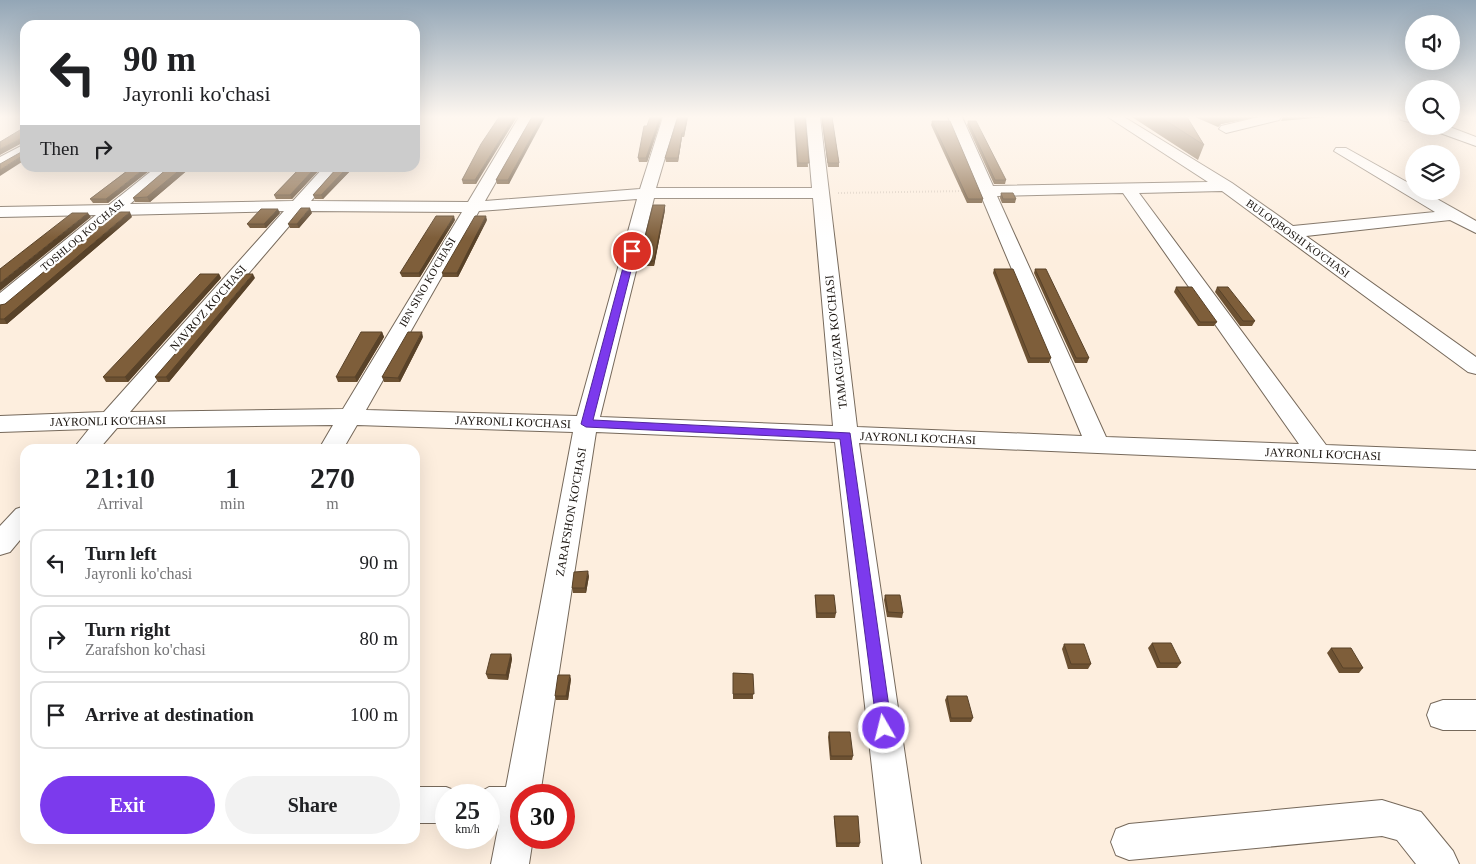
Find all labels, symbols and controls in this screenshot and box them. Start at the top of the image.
map controls [1405,15,1460,200]
button: sound [1405,15,1460,70]
icon: left [40,40,105,105]
text: 90 m [123,40,196,79]
button: search [1405,80,1460,135]
text: Jayronli ko'chasi [123,81,271,106]
icon: right [89,135,117,163]
text: Then [40,138,79,159]
button: layers [1405,145,1460,200]
street label: TOSHLOQ KO'CHASI [38,197,126,273]
street label: BULOQBOSHI KO'CHASI [1244,197,1352,280]
pin [611,230,653,272]
street label: IBN SINO KO'CHASI [397,235,458,329]
icon: arrive [618,237,646,265]
street label: NAVRO'Z KO'CHASI [167,262,249,354]
street label: TAMAGUZAR KO'CHASI [822,275,850,409]
street label: JAYRONLI KO'CHASI [50,413,166,429]
street label: JAYRONLI KO'CHASI [455,413,571,431]
street label: JAYRONLI KO'CHASI [860,429,976,447]
street label: JAYRONLI KO'CHASI [1265,445,1381,463]
street label: ZARAFSHON KO'CHASI [553,447,589,577]
text: 21:10 [85,461,155,494]
text: 1 [225,461,240,494]
text: 270 [310,461,355,494]
text: Arrival [97,495,143,512]
text: min [220,495,245,512]
text: m [326,495,339,512]
text: Turn left [85,543,157,564]
icon: left [42,549,70,577]
text: 90 m [359,552,398,573]
text: Jayronli ko'chasi [85,565,192,582]
text: Turn right [85,619,170,640]
icon: right [42,625,70,653]
text: 80 m [359,628,398,649]
text: Zarafshon ko'chasi [85,641,206,658]
icon: arrive [42,701,70,729]
position arrow [857,701,909,753]
text: Arrive at destination [85,704,254,725]
text: 100 m [350,704,398,725]
button: Exit [40,776,215,834]
button: Share [225,776,400,834]
speed limit sign: 30 [510,784,575,849]
text: 25 [455,797,480,824]
text: km/h [455,822,480,836]

